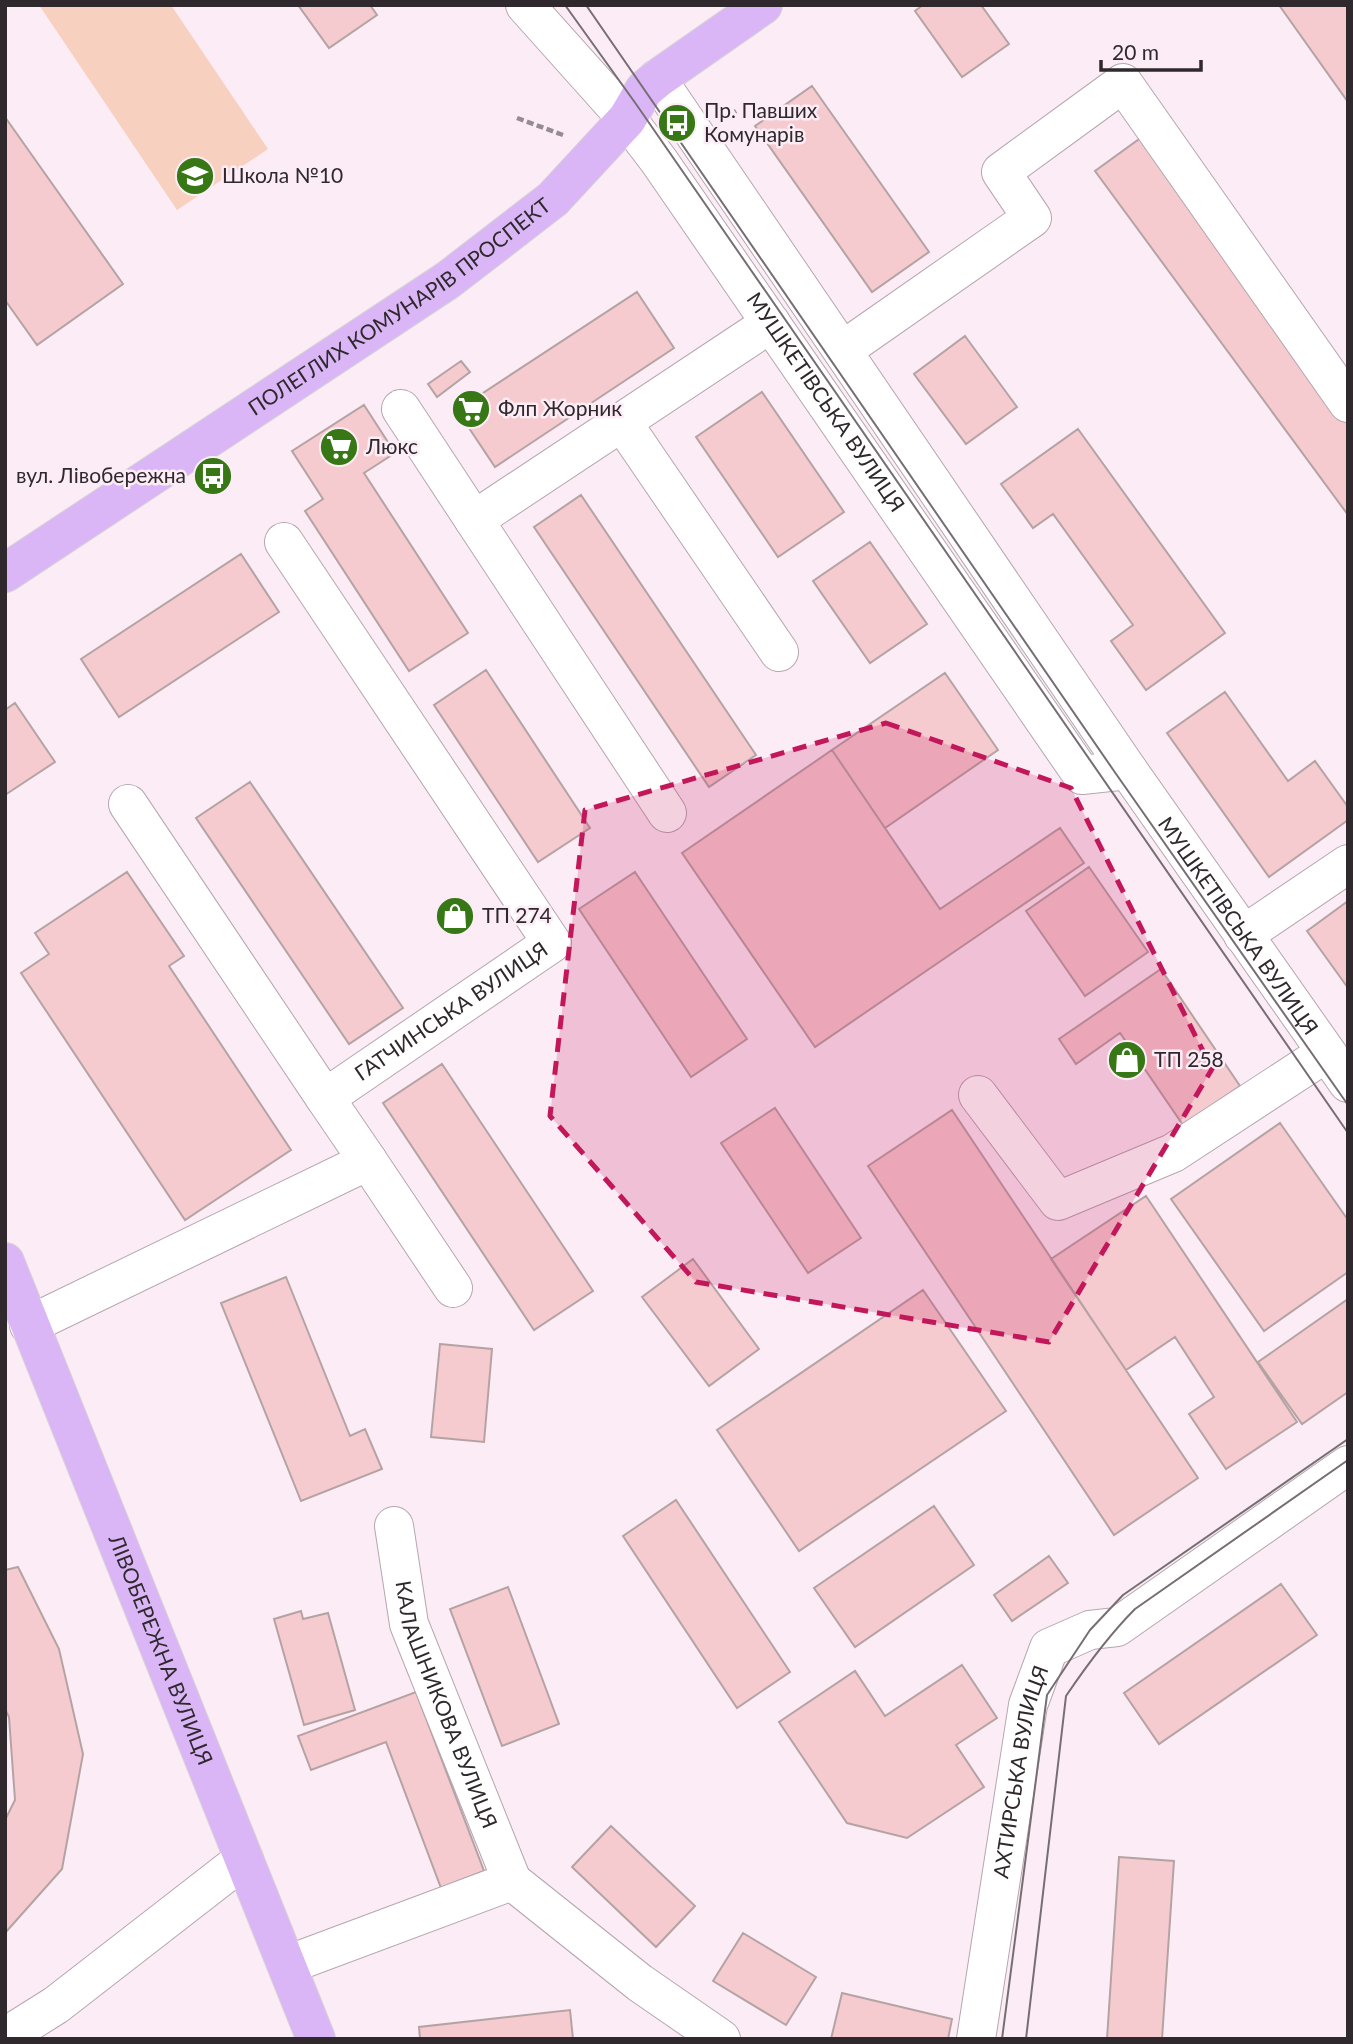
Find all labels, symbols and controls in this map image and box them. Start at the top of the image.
scale bar [1101,28,1201,72]
text: 20 m [1112,39,1159,64]
place label: Пр. Павших Комунарiв [704,97,818,146]
bus stop icon: Пр. Павших Комунарiв [656,102,698,144]
school or university icon: Школа №10 [174,155,216,197]
place label: Школа №10 [222,162,343,187]
street label: ПОЛЕГЛИХ КОМУНАРІВ ПРОСПЕКТ [243,191,555,420]
street label: МУШКЕТІВСЬКА ВУЛИЦЯ [742,287,911,516]
supermarket icon: Флп Жорник [450,388,492,430]
place label: Флп Жорник [498,395,622,420]
supermarket icon: Люкс [318,426,360,468]
place label: Люкс [365,433,418,458]
bus stop icon: вул. Лівобережна [192,455,234,497]
place label: вул. Лівобережна [16,462,186,487]
street label: МУШКЕТІВСЬКА ВУЛИЦЯ [1154,811,1324,1039]
shop icon: ТП 274 [434,895,476,937]
place label: ТП 274 [482,902,552,927]
street label: ГАТЧИНСЬКА ВУЛИЦЯ [349,936,552,1085]
shop icon: ТП 258 [1106,1039,1148,1081]
place label: ТП 258 [1154,1046,1224,1071]
street label: ЛІВОБЕРЕЖНА ВУЛИЦЯ [104,1530,219,1768]
street label: КАЛАШНИКОВА ВУЛИЦЯ [392,1579,504,1832]
street label: АХТИРСЬКА ВУЛИЦЯ [987,1662,1053,1880]

